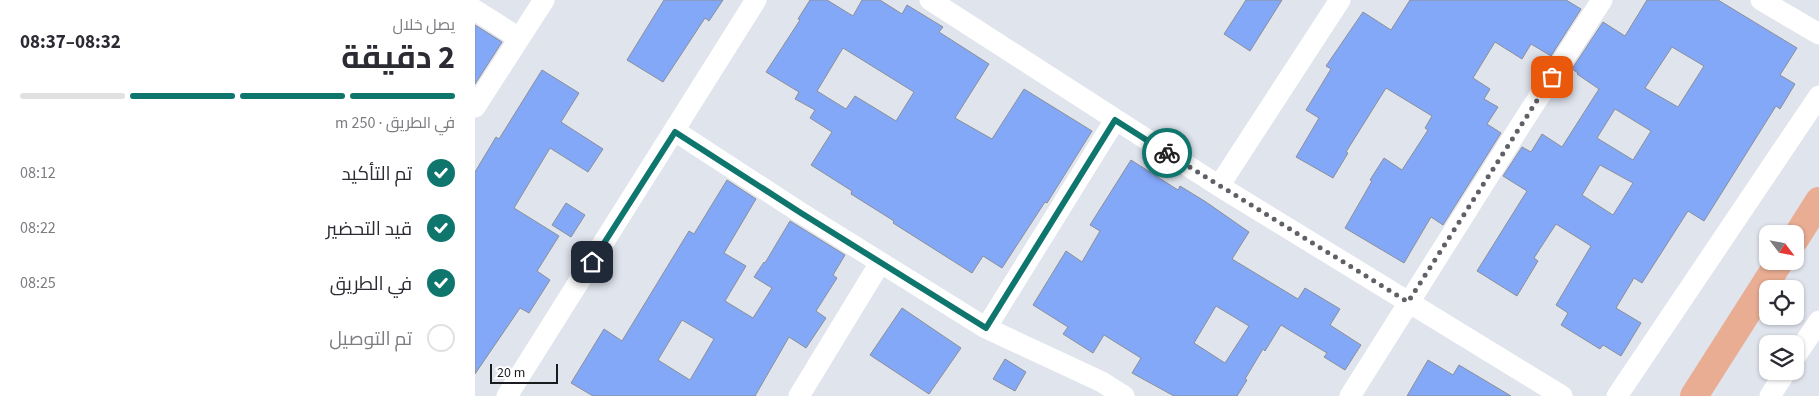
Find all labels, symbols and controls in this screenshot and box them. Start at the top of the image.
text: يصل خلال [392,14,455,36]
text: 08:32–08:37 [20,29,121,56]
text: 2 دقيقة [341,35,455,81]
pin [1531,56,1573,98]
icon: bag [1538,63,1566,91]
text: في الطريق · 250 m [335,112,455,134]
courier [1142,128,1192,178]
icon: bike [1153,139,1181,167]
icon: check [427,159,455,187]
text: تم التأكيد [341,161,412,188]
text: 08:12 [20,162,56,184]
icon: check [427,214,455,242]
text: قيد التحضير [326,216,412,243]
text: 08:22 [20,217,56,239]
north arrow [1759,225,1804,270]
map controls [1759,225,1804,380]
pin [571,241,613,283]
icon: home [578,248,606,276]
icon: check [427,269,455,297]
text: في الطريق [330,271,412,298]
text: 08:25 [20,272,56,294]
button: locate [1759,280,1804,325]
text: تم التوصيل [329,326,412,353]
button: layers [1759,335,1804,380]
scale bar [490,361,557,384]
text: 20 m [497,363,525,383]

